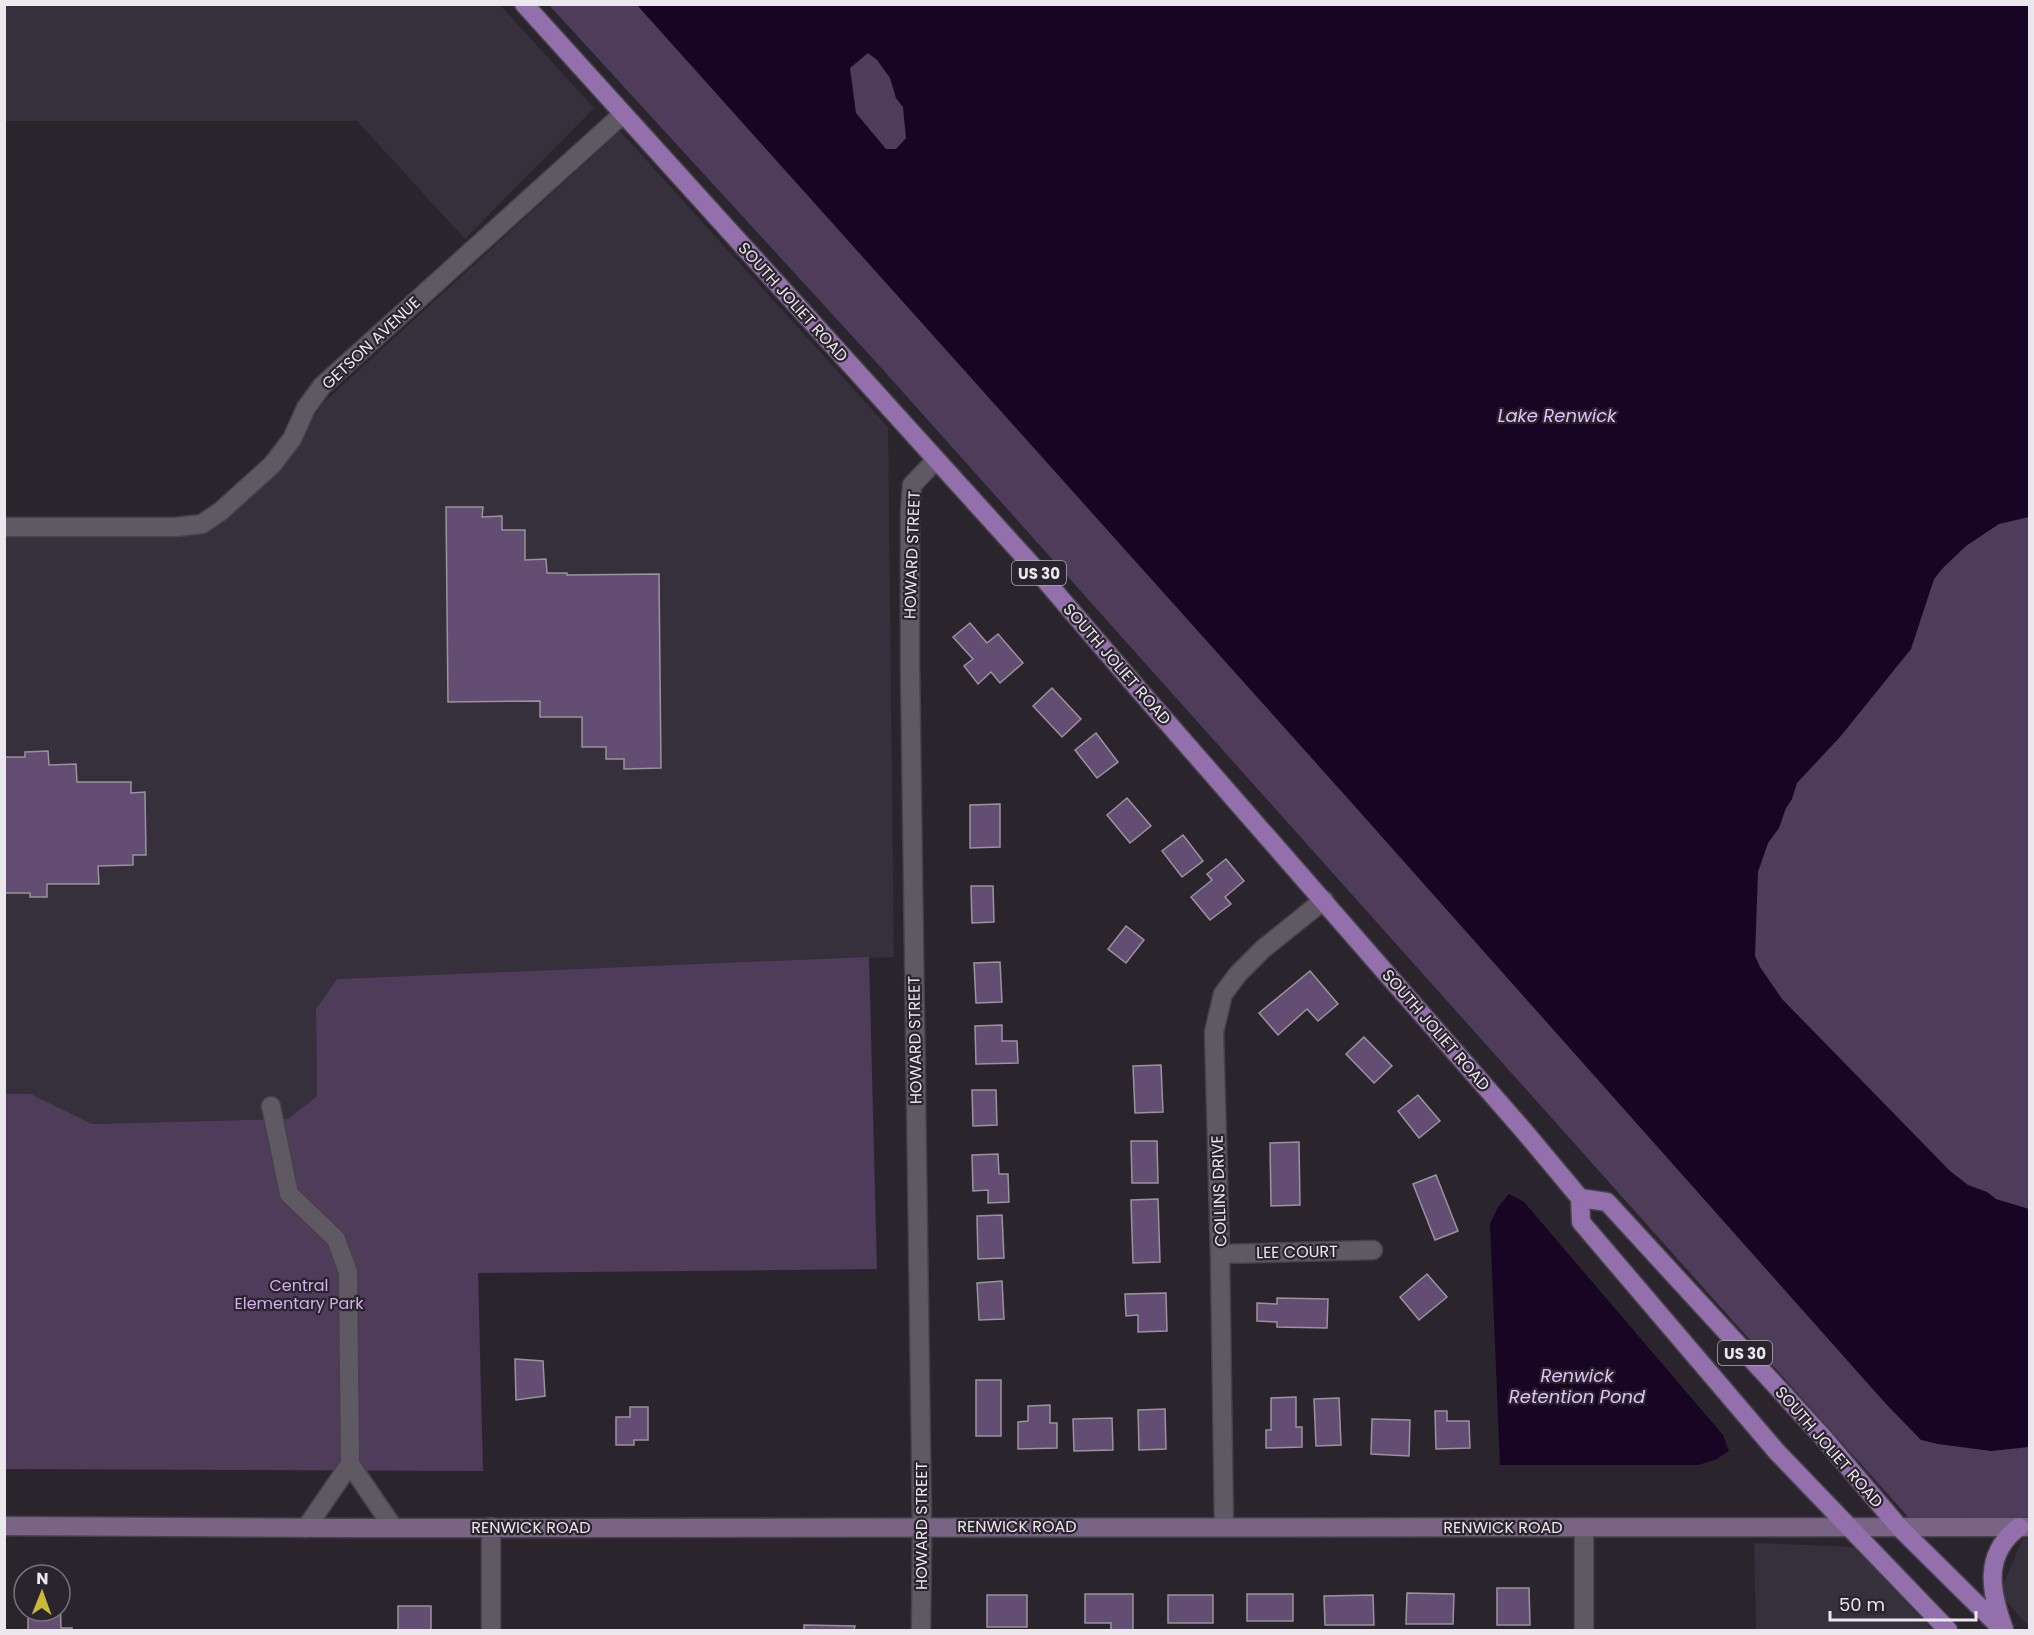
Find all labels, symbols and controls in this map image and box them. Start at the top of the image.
street label: SOUTH JOLIET ROAD [733,237,853,367]
street label: GETSON AVENUE [317,291,425,395]
water label: Lake Renwick [1498,403,1617,428]
street label: HOWARD STREET [898,490,926,619]
road number: US 30 [1012,561,1066,585]
street label: SOUTH JOLIET ROAD [1058,598,1176,730]
street label: SOUTH JOLIET ROAD [1377,964,1495,1096]
street label: HOWARD STREET [902,975,928,1104]
street label: COLLINS DRIVE [1206,1135,1232,1247]
street label: LEE COURT [1256,1240,1338,1264]
park label: Central Elementary Park [235,1274,364,1315]
road number: US 30 [1718,1341,1772,1365]
water label: Renwick Retention Pond [1509,1363,1646,1409]
street label: SOUTH JOLIET ROAD [1770,1381,1888,1513]
street label: HOWARD STREET [910,1462,933,1590]
street label: RENWICK ROAD [957,1515,1077,1538]
street label: RENWICK ROAD [471,1516,591,1539]
street label: RENWICK ROAD [1443,1516,1563,1539]
north arrow [12,1563,72,1623]
text: N [36,1567,48,1590]
scale bar [1830,1584,1976,1622]
text: 50 m [1839,1592,1885,1617]

